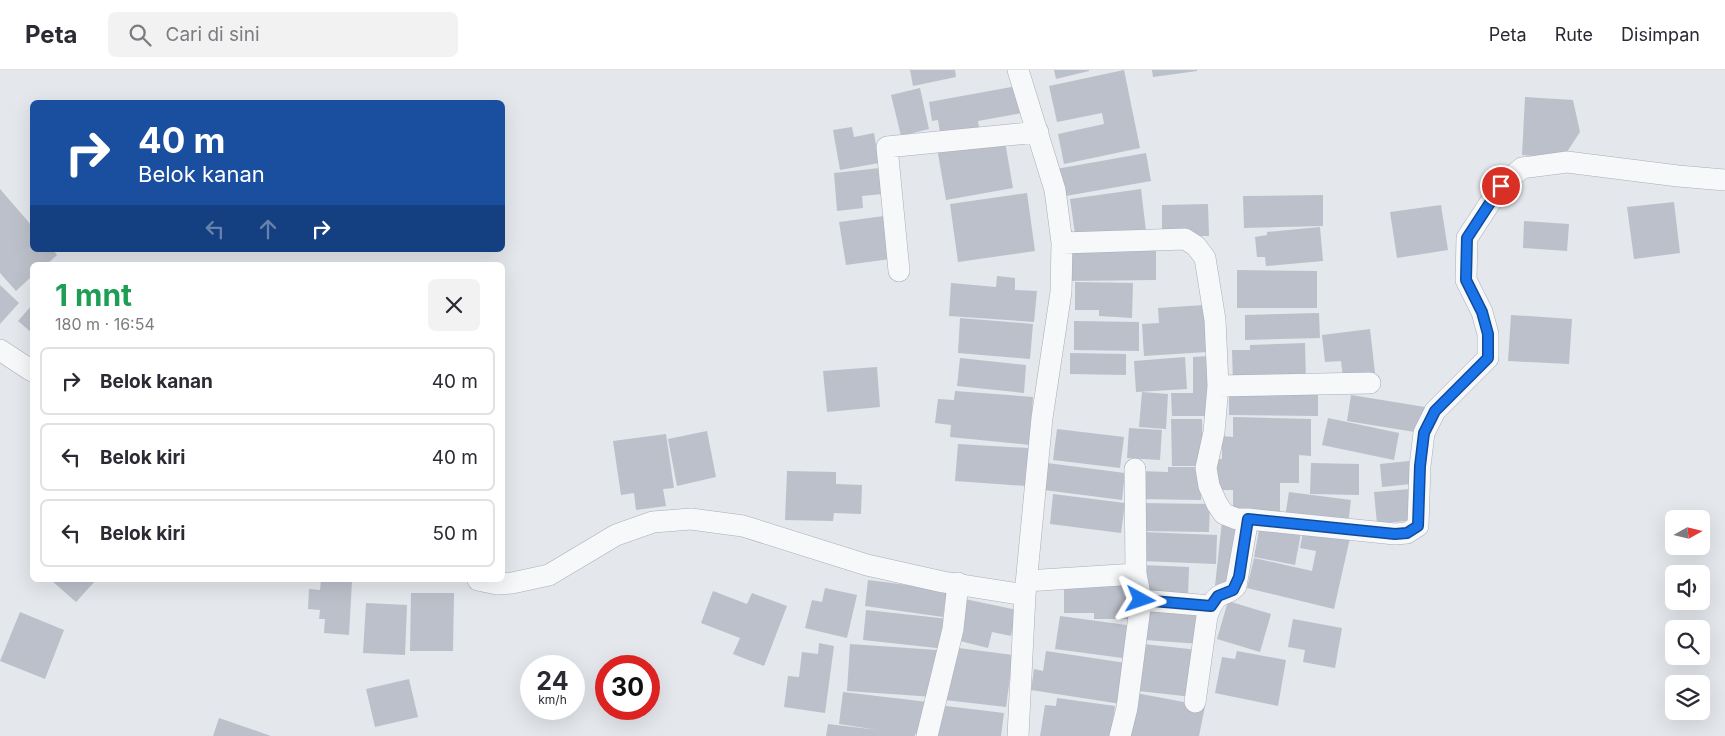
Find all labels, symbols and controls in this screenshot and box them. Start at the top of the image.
search box [108,12,458,57]
text: Peta [25,20,78,49]
icon: search [126,21,154,49]
text: Cari di sini [166,23,259,46]
text: Peta [1489,24,1527,45]
text: Rute [1555,24,1593,45]
text: Disimpan [1621,24,1700,45]
text: 40 m [138,119,226,161]
icon: right [55,120,120,185]
text: Belok kanan [138,161,265,187]
pin [1480,165,1522,207]
icon: arrive [1487,172,1515,200]
icon: left [201,215,229,243]
icon: ahead [254,215,282,243]
icon: right [307,215,335,243]
text: 1 mnt [55,277,132,313]
button: close [428,279,480,331]
text: 180 m · 16:54 [55,314,155,334]
icon: right [57,367,85,395]
text: Belok kanan [100,370,213,393]
text: 40 m [432,370,478,393]
icon: left [57,443,85,471]
text: Belok kiri [100,446,185,469]
text: 40 m [432,446,478,469]
north arrow [1665,510,1710,555]
map controls [1665,510,1710,720]
icon: left [57,519,85,547]
text: Belok kiri [100,522,185,545]
text: 50 m [432,522,478,545]
button: sound [1665,565,1710,610]
position arrow [1114,573,1166,625]
button: search [1665,620,1710,665]
speed limit sign: 30 [595,655,660,720]
text: 24 [536,666,569,696]
button: layers [1665,675,1710,720]
text: km/h [538,692,567,707]

